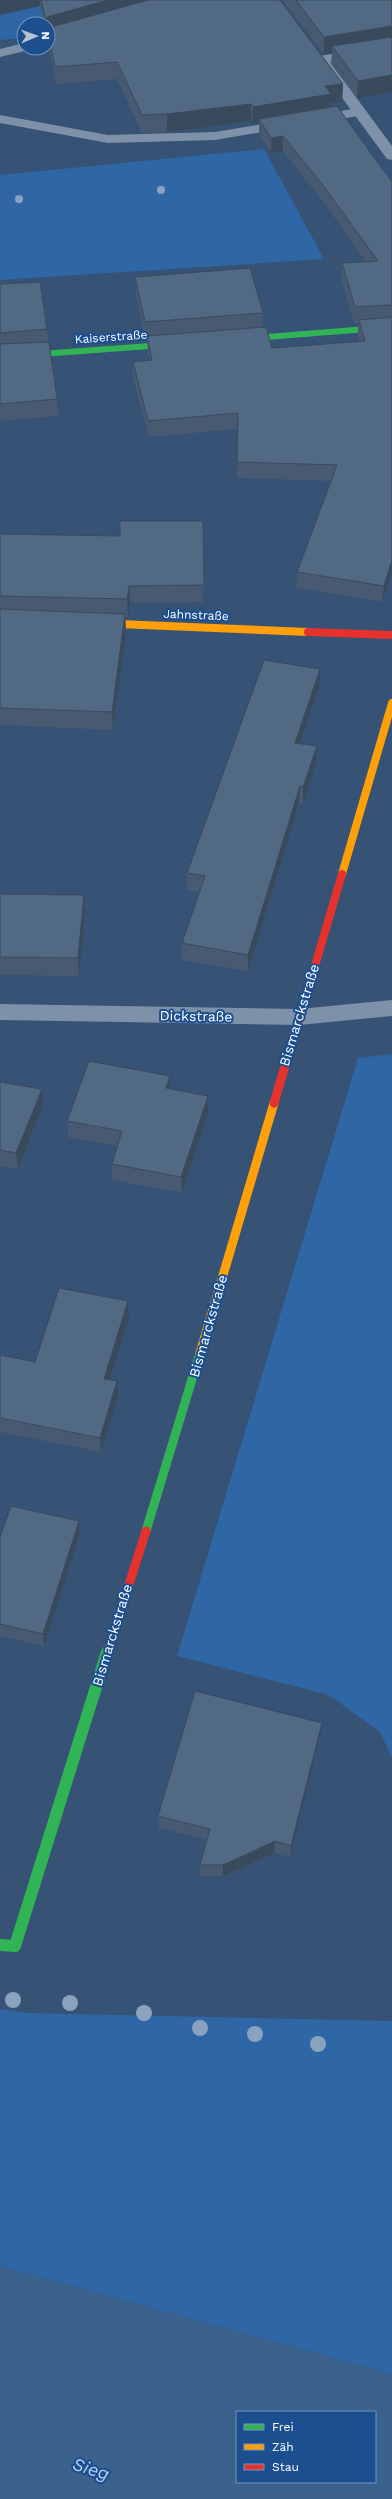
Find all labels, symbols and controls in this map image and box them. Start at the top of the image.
north arrow [16,16,56,56]
text: N [39,31,52,40]
street label: Kaiserstraße [74,327,148,347]
street label: Jahnstraße [163,607,229,623]
street label: Bismarckstraße [276,962,322,1068]
street label: Dickstraße [159,1007,233,1025]
street label: Bismarckstraße [186,1273,230,1379]
street label: Bismarckstraße [89,1582,135,1688]
legend [236,2411,376,2483]
text: Frei [272,2420,294,2434]
text: Zäh [272,2440,294,2454]
water label: Sieg [70,2453,112,2484]
text: Stau [272,2460,299,2474]

